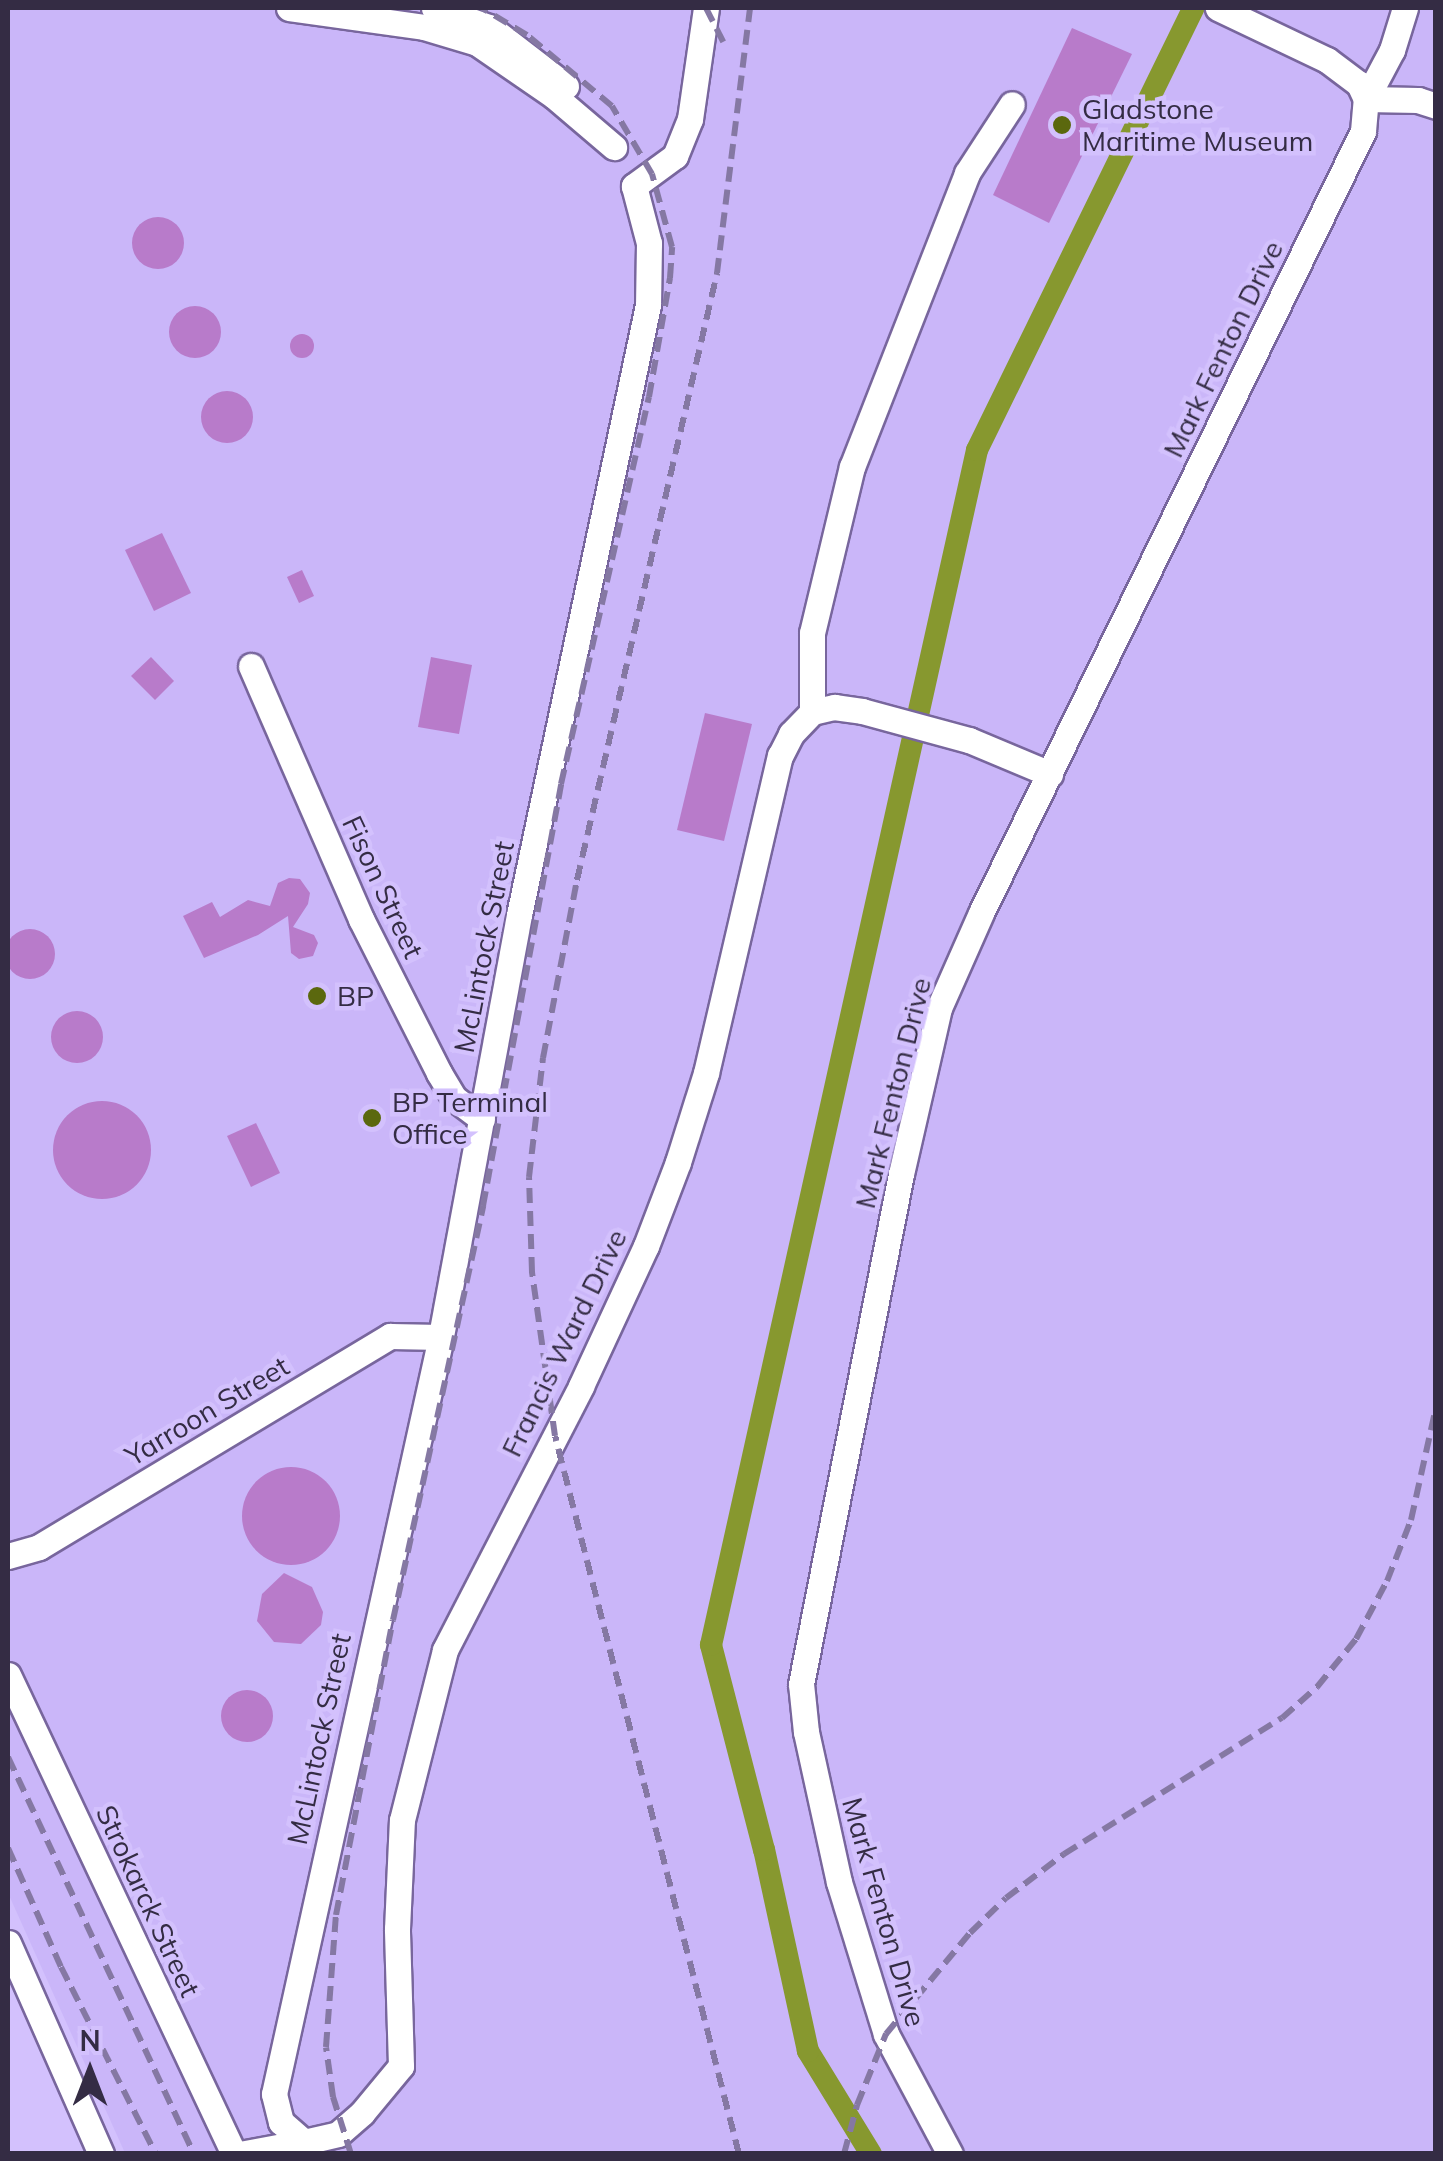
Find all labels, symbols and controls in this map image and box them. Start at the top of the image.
place label: Gladstone Maritime Museum [1082,92,1313,158]
marker: Gladstone Maritime Museum [1051,114,1073,136]
street label: Mark Fenton Drive [1156,235,1290,463]
street label: Fison Street [335,810,431,964]
street label: McLintock Street [447,838,521,1056]
street label: Mark Fenton Drive [848,974,938,1212]
place label: BP [337,979,374,1013]
marker: BP [306,985,328,1007]
place label: BP Terminal Office [392,1085,548,1151]
marker: BP Terminal Office [361,1107,383,1129]
street label: Francis Ward Drive [494,1224,634,1462]
street label: Yarroon Street [119,1349,295,1473]
street label: McLintock Street [280,1630,358,1848]
street label: Mark Fenton Drive [835,1794,933,2030]
street label: Strokarck Street [89,1800,207,2002]
north arrow [40,2021,140,2121]
text: N [79,2023,101,2058]

